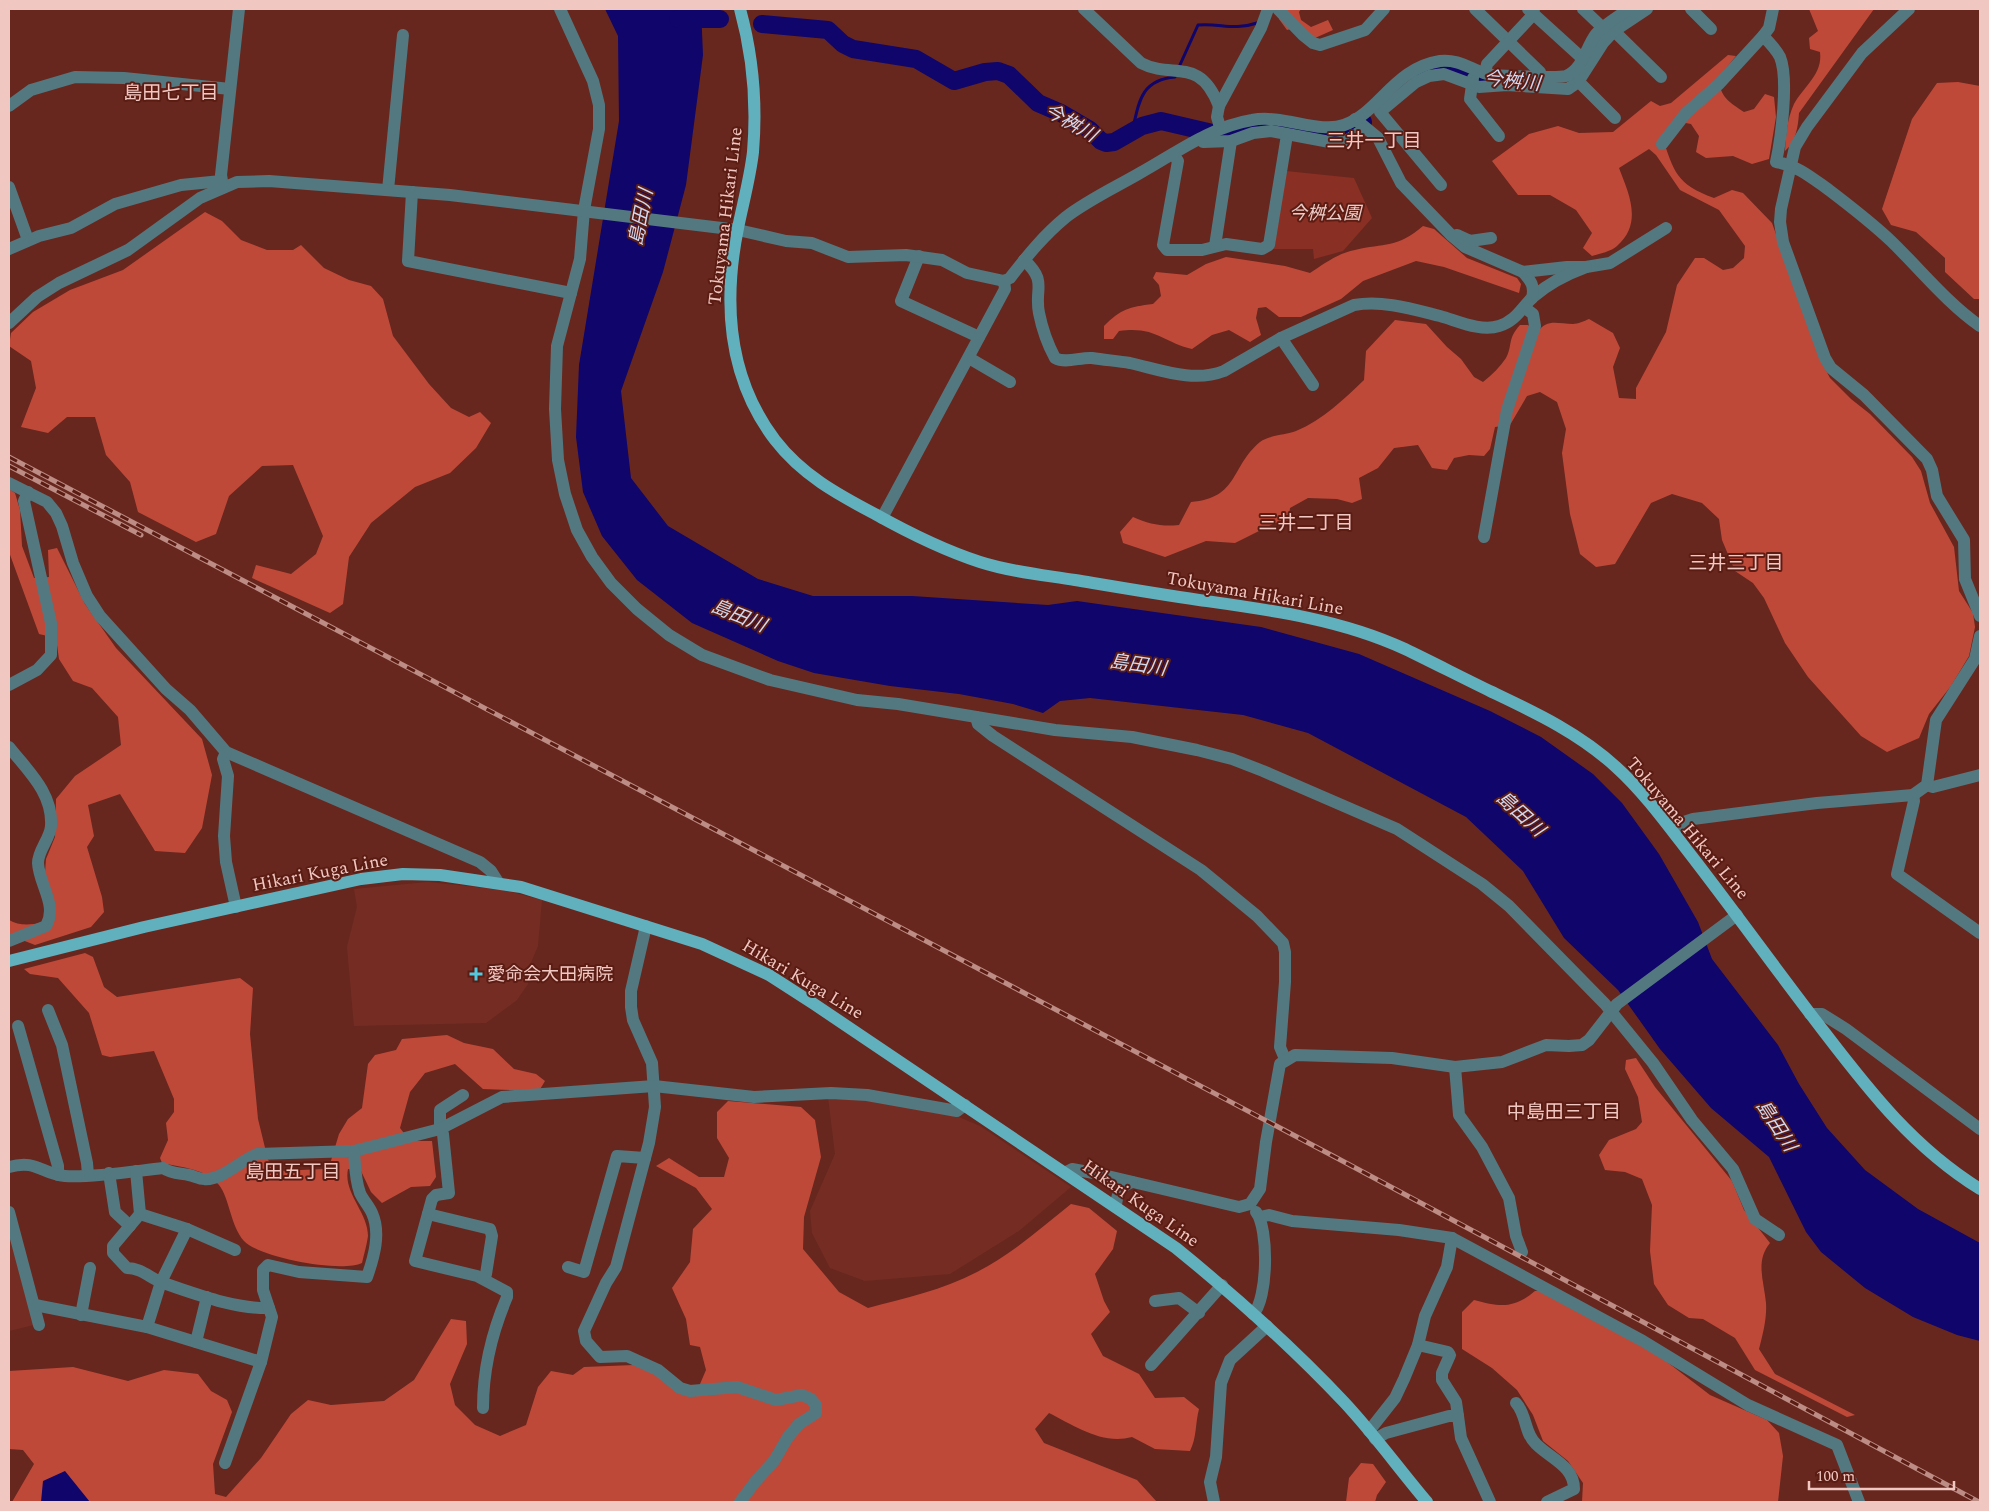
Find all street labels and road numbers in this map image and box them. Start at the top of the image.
street label: Tokuyama Hikari Line [701,125,750,307]
street label: Tokuyama Hikari Line [1164,565,1346,622]
street label: Tokuyama Hikari Line [1620,751,1756,906]
street label: Hikari Kuga Line [250,846,390,899]
street label: Hikari Kuga Line [737,932,869,1026]
street label: Hikari Kuga Line [1077,1153,1205,1254]

